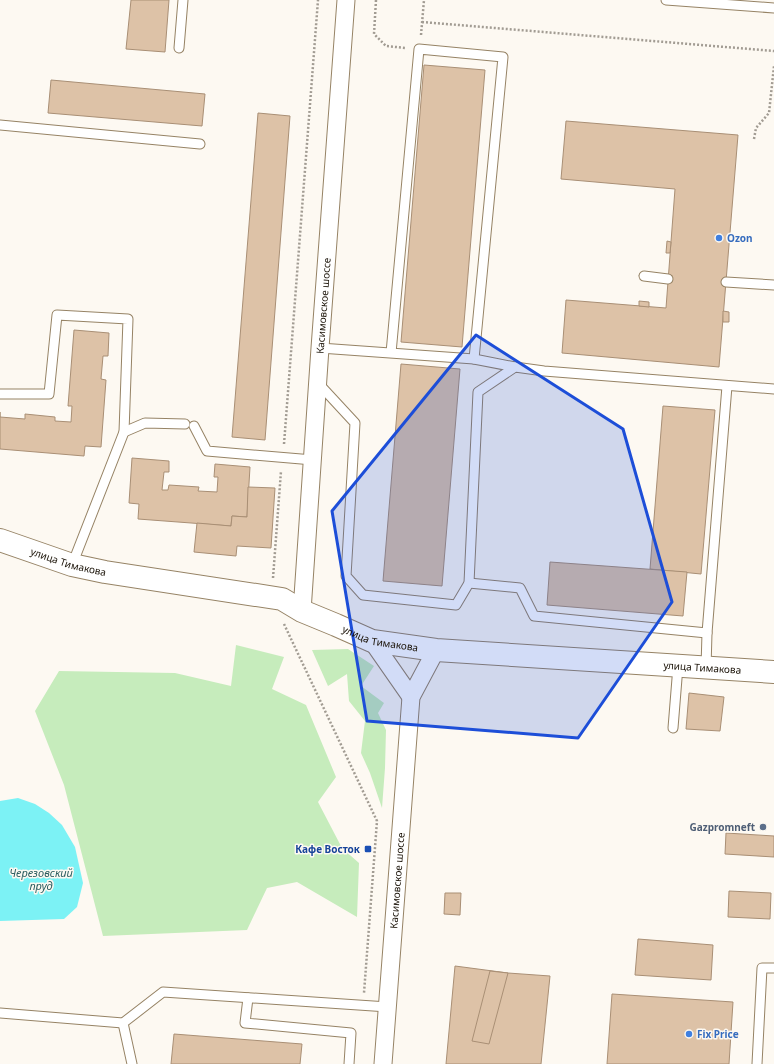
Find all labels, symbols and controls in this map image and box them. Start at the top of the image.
place label: Ozon [727,231,753,245]
marker: Ozon [714,233,724,243]
street label: Касимовское шоссе [313,257,334,354]
street label: улица Тимакова [29,544,107,579]
street label: улица Тимакова [340,622,419,654]
street label: улица Тимакова [663,658,742,677]
place label: Gazpromneft [690,820,756,834]
marker: Gazpromneft [758,822,768,832]
street label: Касимовское шоссе [386,831,408,929]
place label: Кафе Восток [295,842,361,856]
marker: Кафе Восток [363,844,373,854]
water label: Черезовский пруд [9,865,73,893]
place label: Fix Price [697,1027,739,1041]
marker: Fix Price [684,1029,694,1039]

